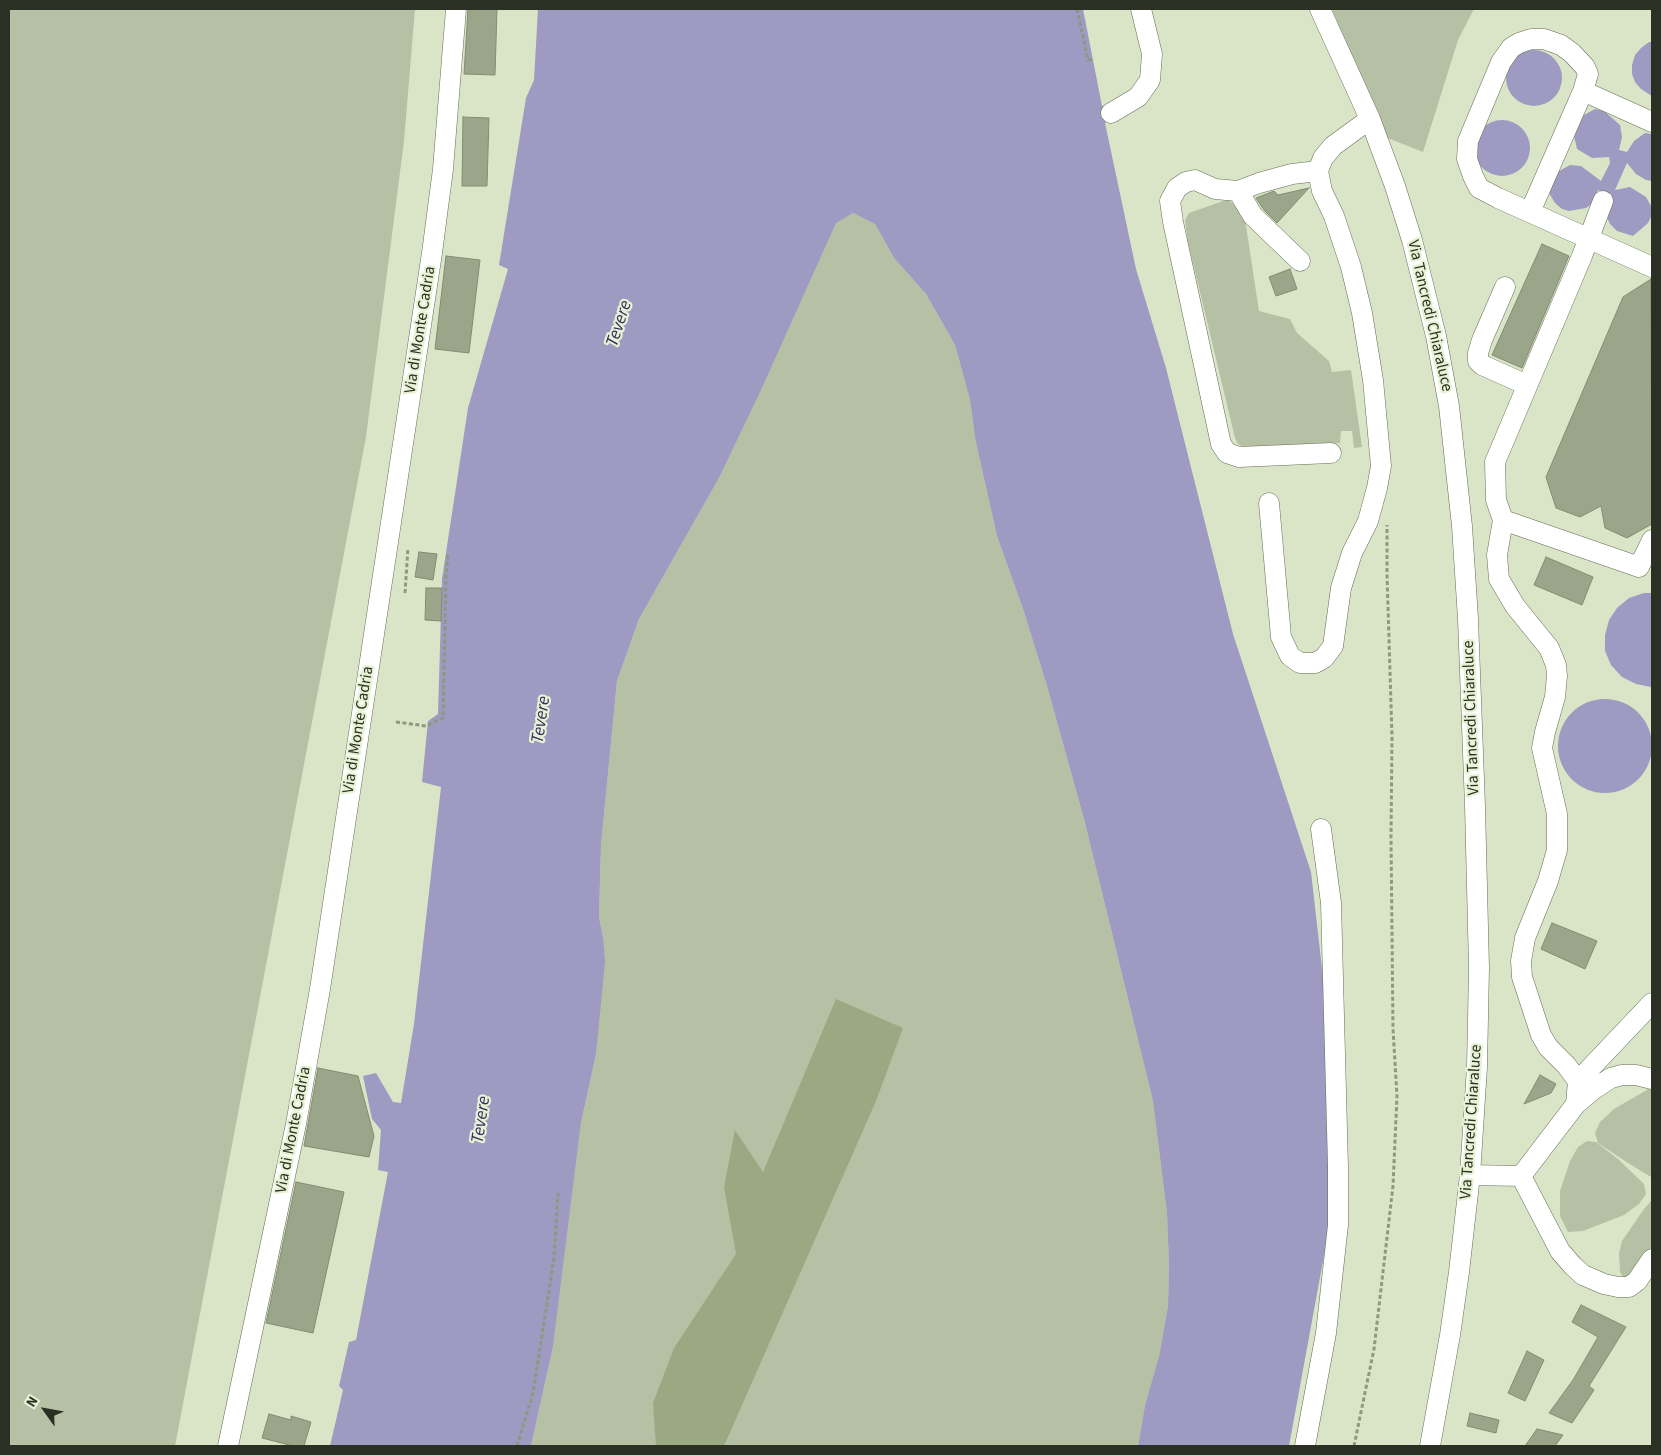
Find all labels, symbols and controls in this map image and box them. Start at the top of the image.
street label: Via Tancredi Chiaraluce [1402,238,1456,394]
street label: Via di Monte Cadria [401,265,441,395]
water label: Tevere [602,298,638,350]
street label: Via Tancredi Chiaraluce [1460,640,1484,796]
street label: Via di Monte Cadria [339,665,379,795]
water label: Tevere [528,695,556,745]
street label: Via Tancredi Chiaraluce [1457,1044,1487,1200]
street label: Via di Monte Cadria [272,1065,316,1195]
water label: Tevere [468,1095,496,1145]
north arrow [20,1385,70,1435]
text: N [21,1393,43,1411]

